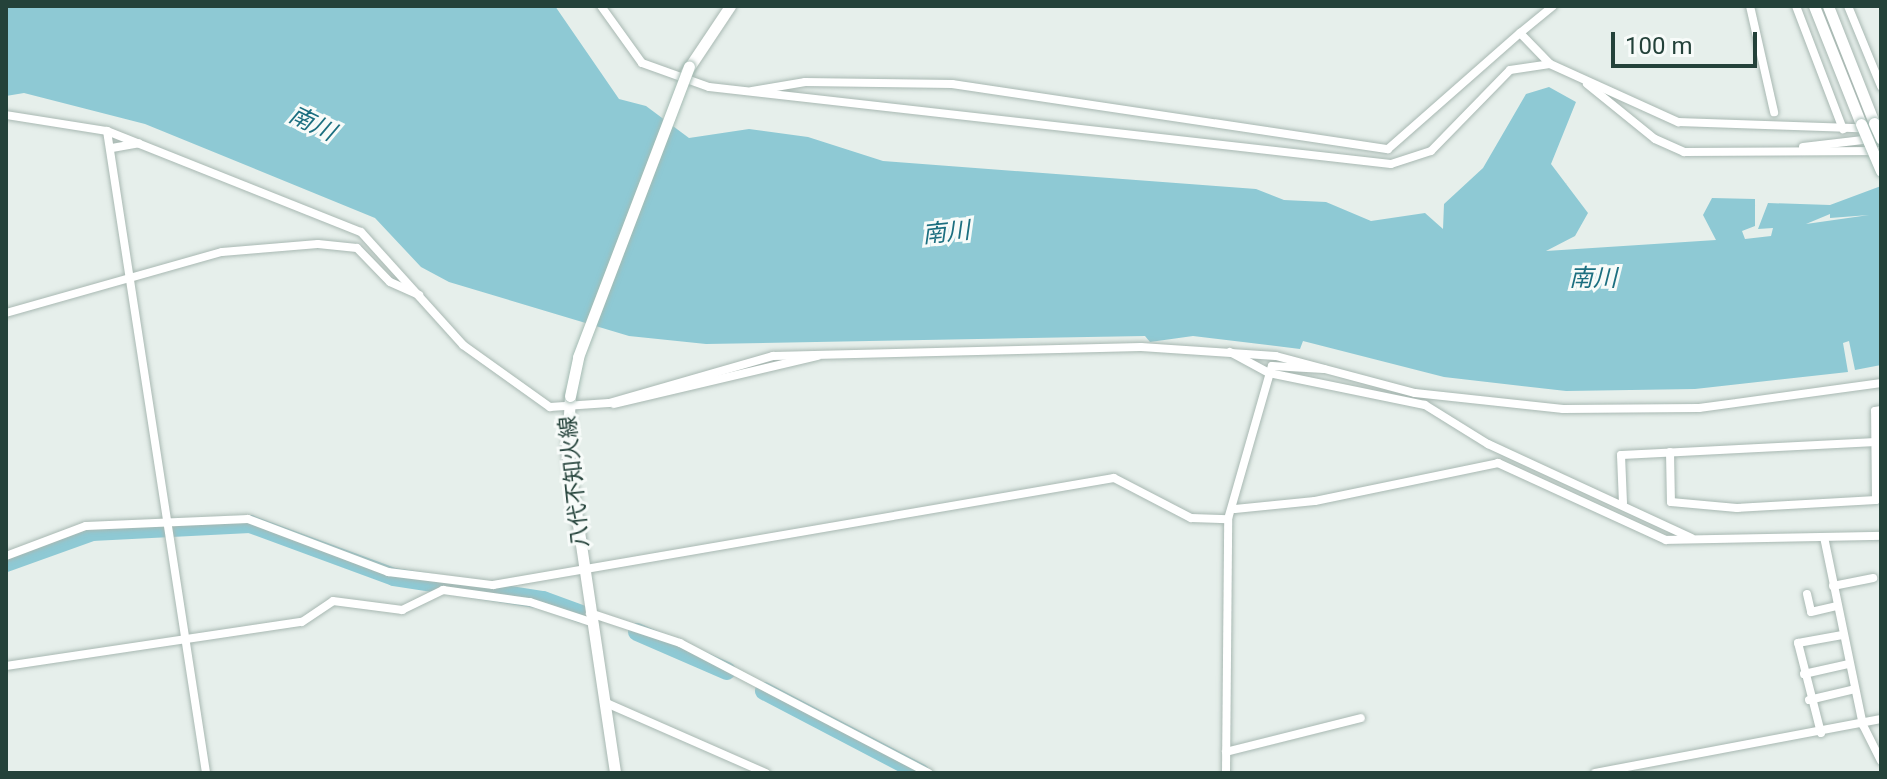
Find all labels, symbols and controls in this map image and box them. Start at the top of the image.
scale bar [1615,16,1761,66]
text: 100 m [1625,32,1692,60]
water label: 南川 [284,101,340,147]
water label: 南川 [921,216,971,250]
water label: 南川 [1569,265,1617,293]
street label: 八代不知火線 [554,415,594,549]

